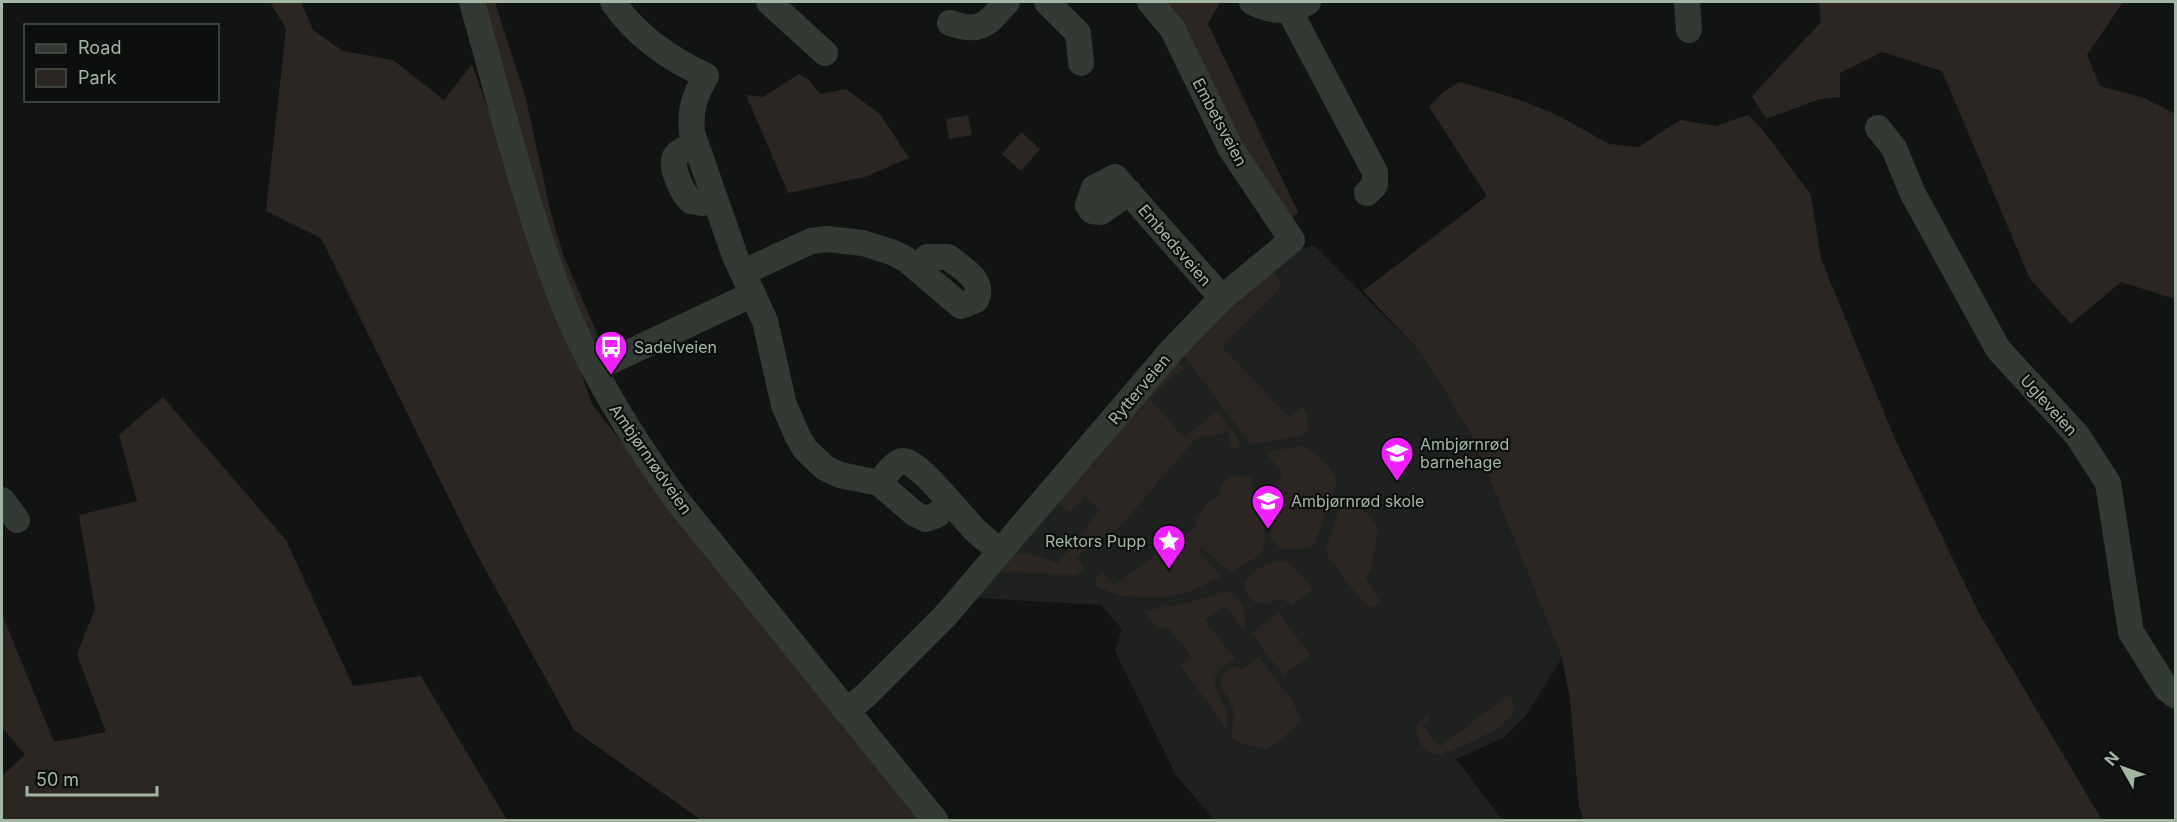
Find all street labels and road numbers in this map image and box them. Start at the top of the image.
street label: Embetsveien [1188,75,1252,169]
street label: Embedsveien [1134,200,1216,290]
street label: Rytterveien [1104,350,1174,428]
street label: Ugleveien [2016,370,2082,440]
street label: Ambjørnrødveien [606,400,696,518]

